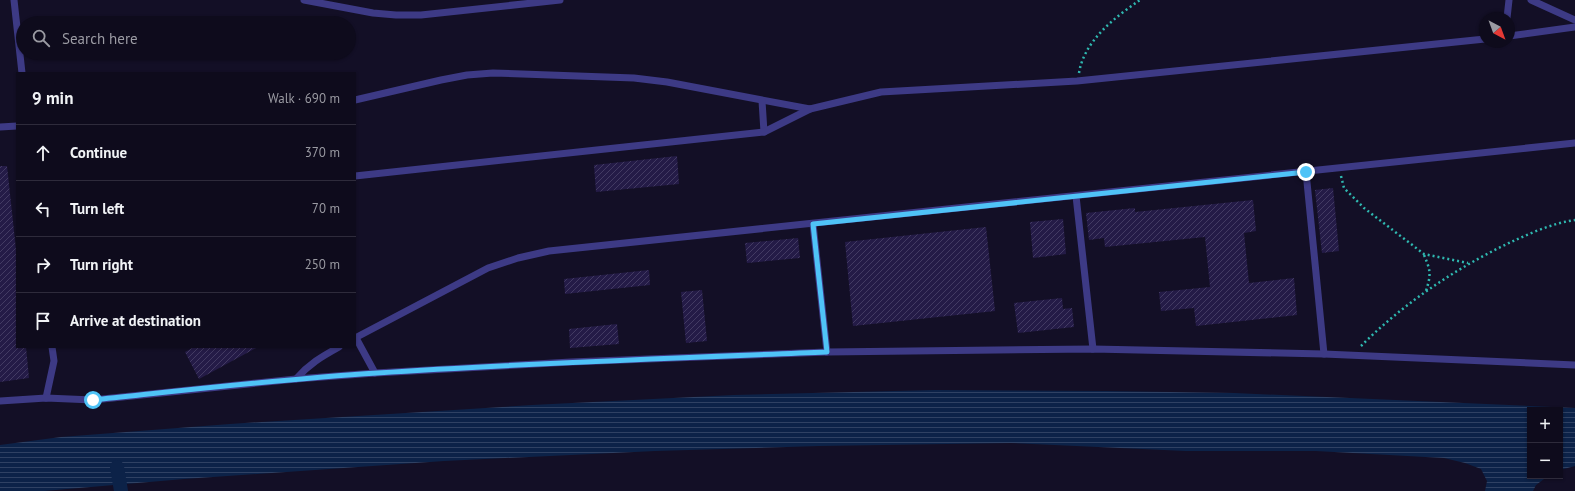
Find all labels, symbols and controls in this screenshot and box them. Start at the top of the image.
north arrow [1479,12,1515,48]
search box [16,16,356,60]
icon: search [30,27,52,49]
text: Search here [62,29,138,48]
text: 9 min [32,87,73,109]
text: Walk · 690 m [268,90,340,107]
icon: ahead [32,142,54,164]
text: Continue [70,143,127,162]
text: 370 m [305,144,340,161]
route end [1297,163,1315,181]
icon: left [32,198,54,220]
text: Turn left [70,199,124,218]
text: 70 m [312,200,340,217]
icon: right [32,254,54,276]
text: Turn right [70,255,133,274]
text: 250 m [305,256,340,273]
icon: arrive [32,310,54,332]
text: Arrive at destination [70,311,201,330]
route start [84,391,102,409]
map controls [1527,407,1563,479]
button: + [1527,407,1563,443]
button: − [1527,443,1563,479]

